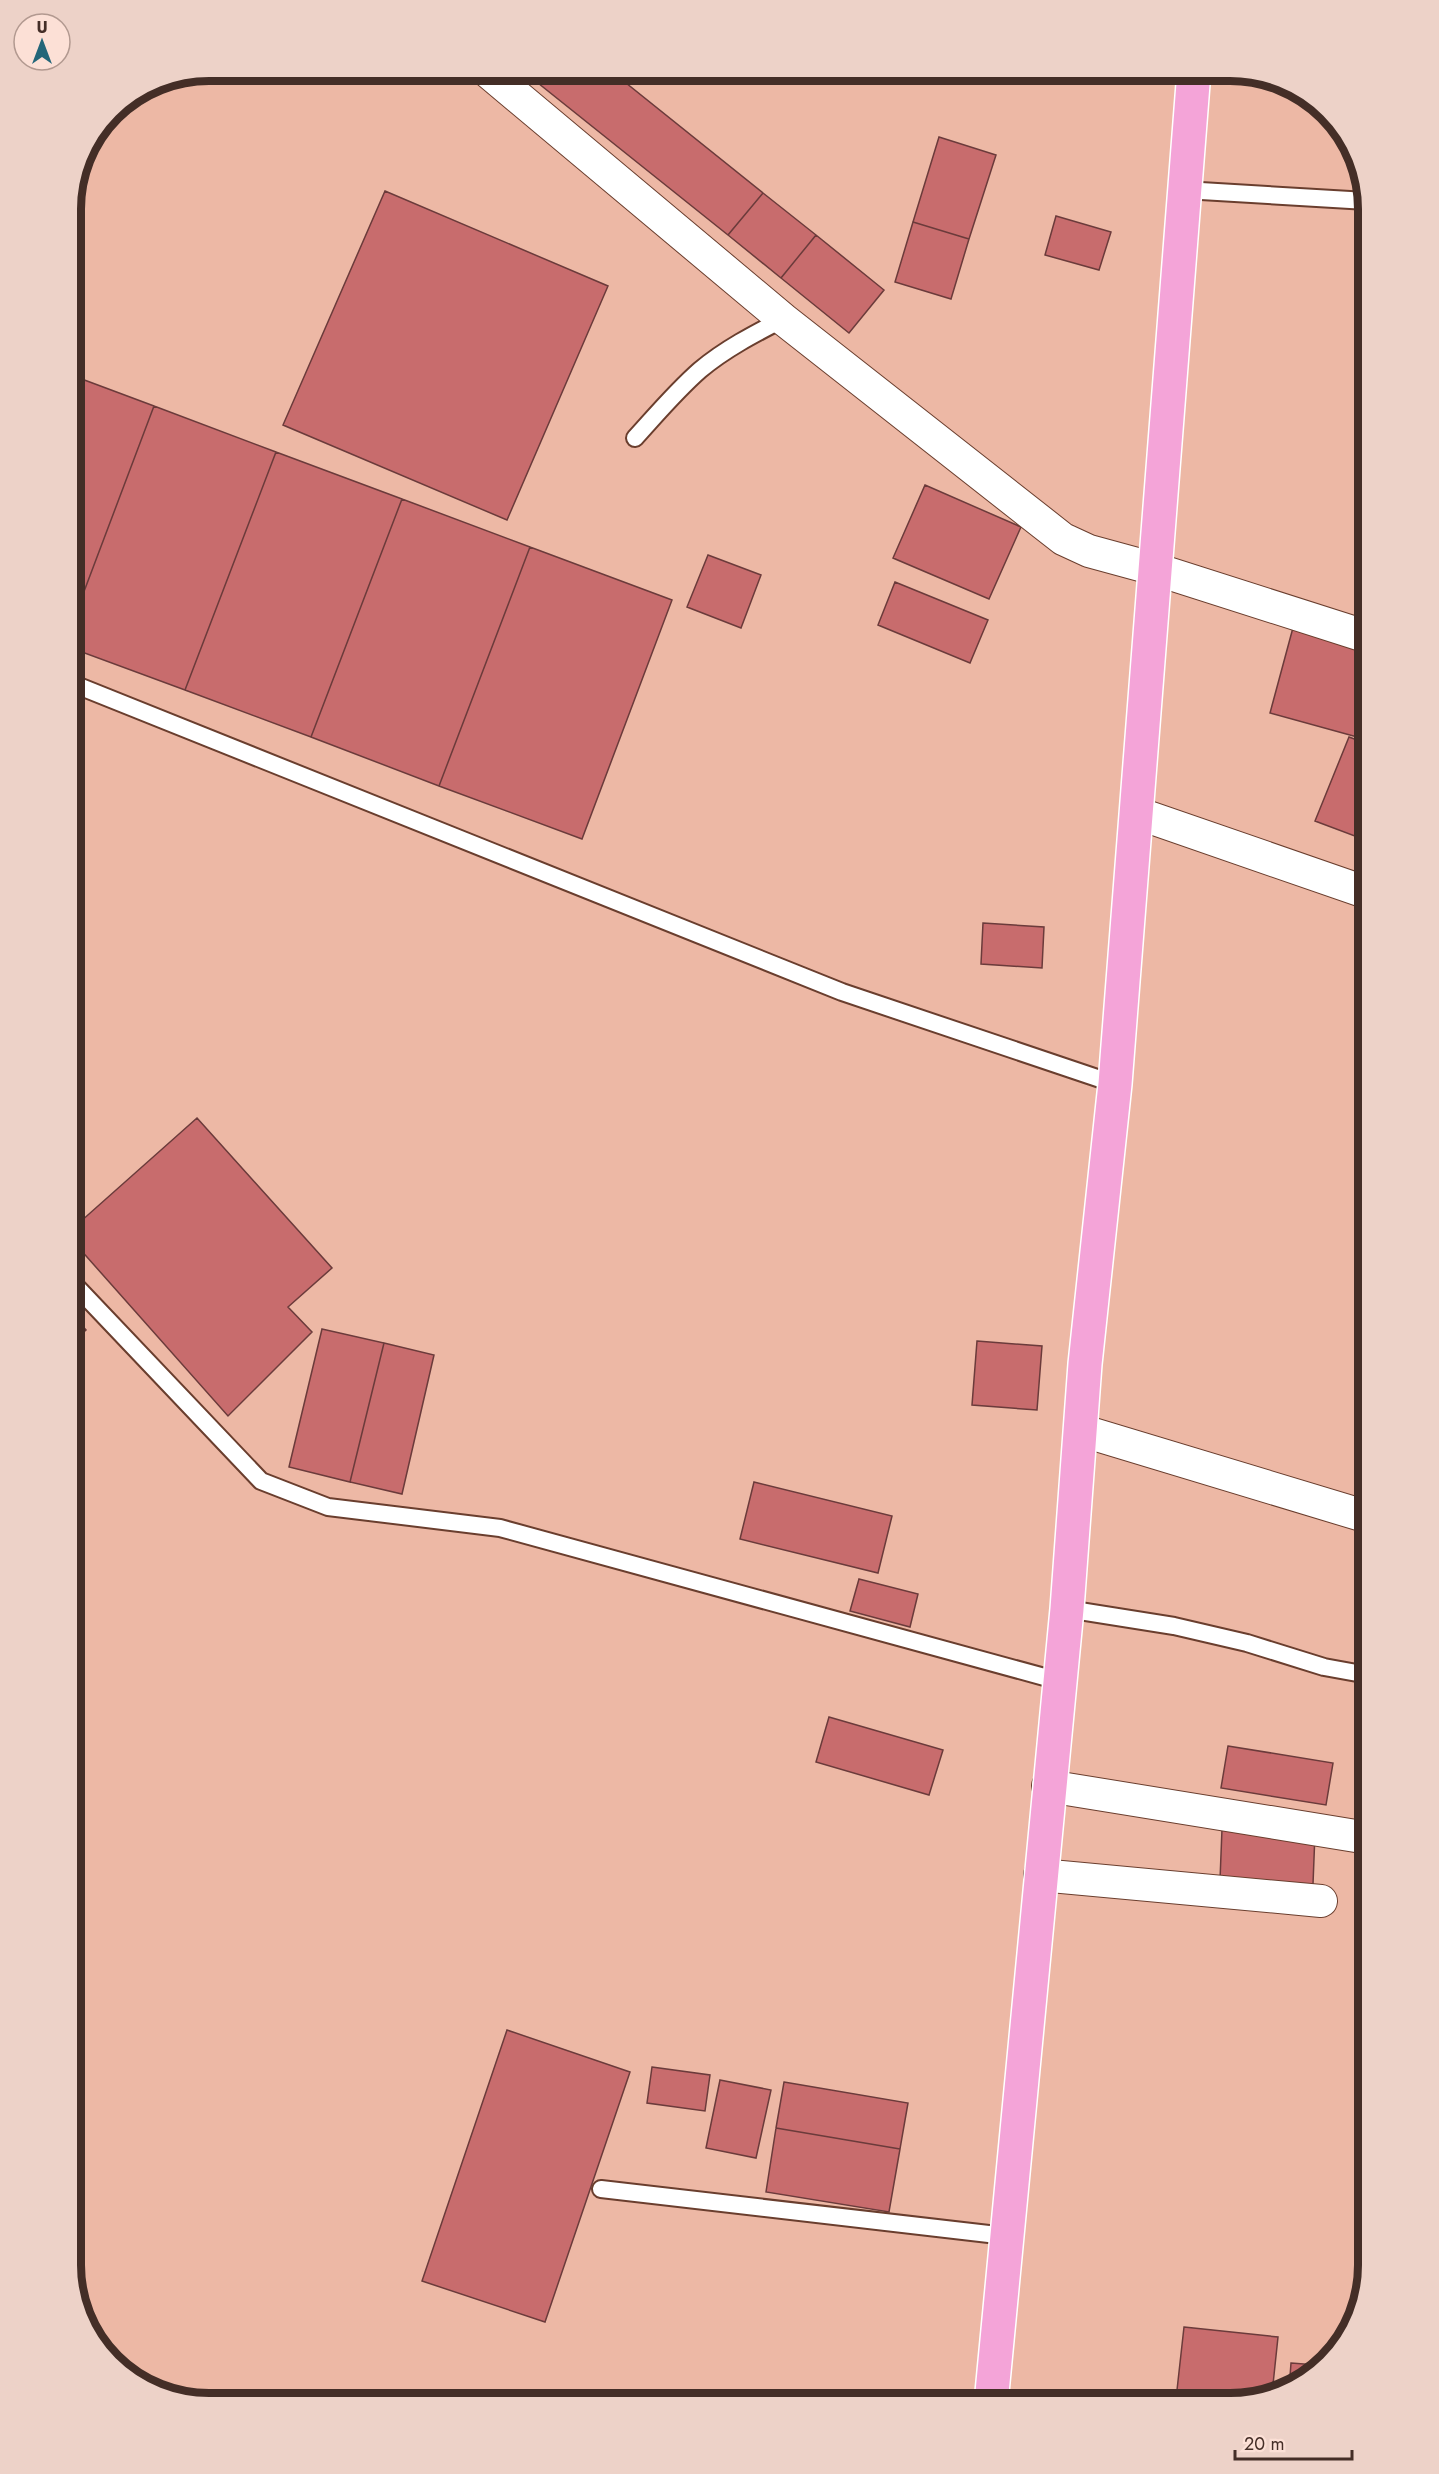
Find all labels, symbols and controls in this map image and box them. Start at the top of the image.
north arrow [12,12,72,72]
text: U [36,16,48,39]
scale bar [1235,2423,1352,2461]
text: 20 m [1244,2431,1284,2457]

